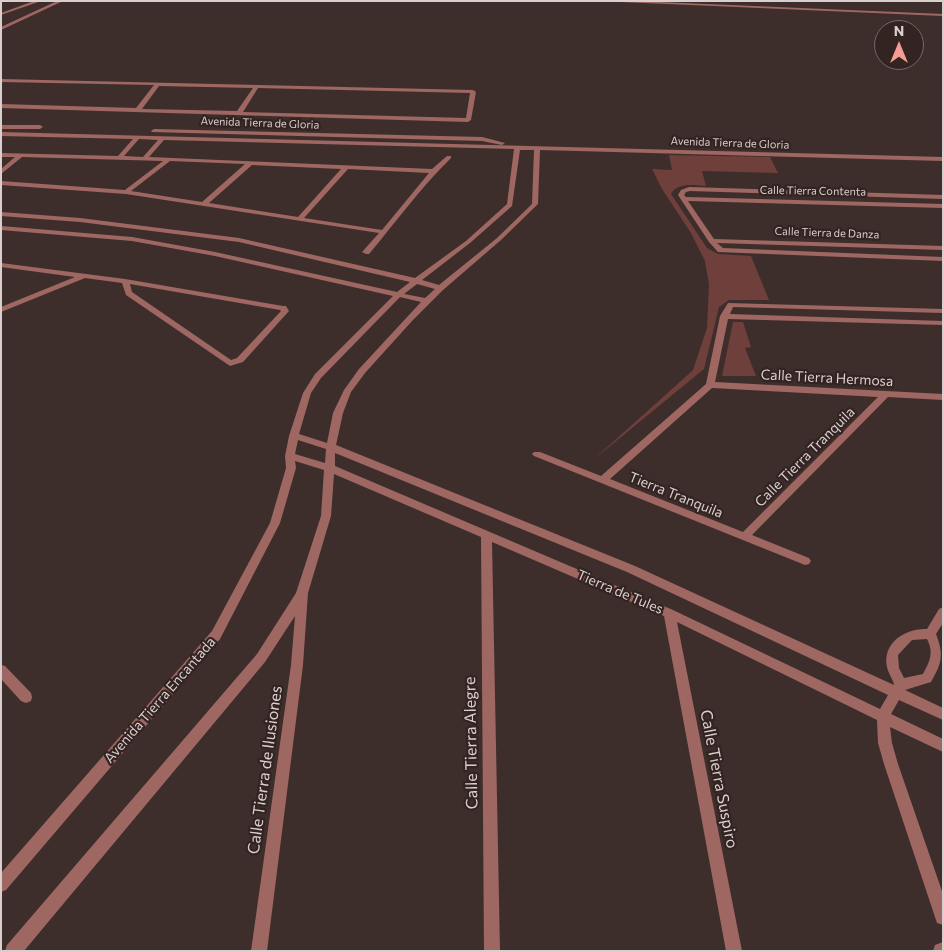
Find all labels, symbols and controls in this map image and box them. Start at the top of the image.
north arrow [874,20,924,70]
text: N [894,22,904,39]
street label: Avenida Tierra de Gloria [200,114,320,132]
street label: Avenida Tierra de Gloria [670,134,790,152]
street label: Calle Tierra Contenta [760,183,866,199]
street label: Calle Tierra de Danza [774,225,880,241]
street label: Calle Tierra Hermosa [760,366,894,390]
street label: Calle Tierra Tranquila [752,404,858,510]
street label: Tierra Tranquila [626,468,726,522]
street label: Tierra de Tules [574,566,666,618]
street label: Avenida Tierra Encantada [101,634,219,766]
street label: Calle Tierra Alegre [460,677,482,809]
street label: Calle Tierra de Ilusiones [244,685,286,855]
street label: Calle Tierra Suspiro [696,708,742,850]

